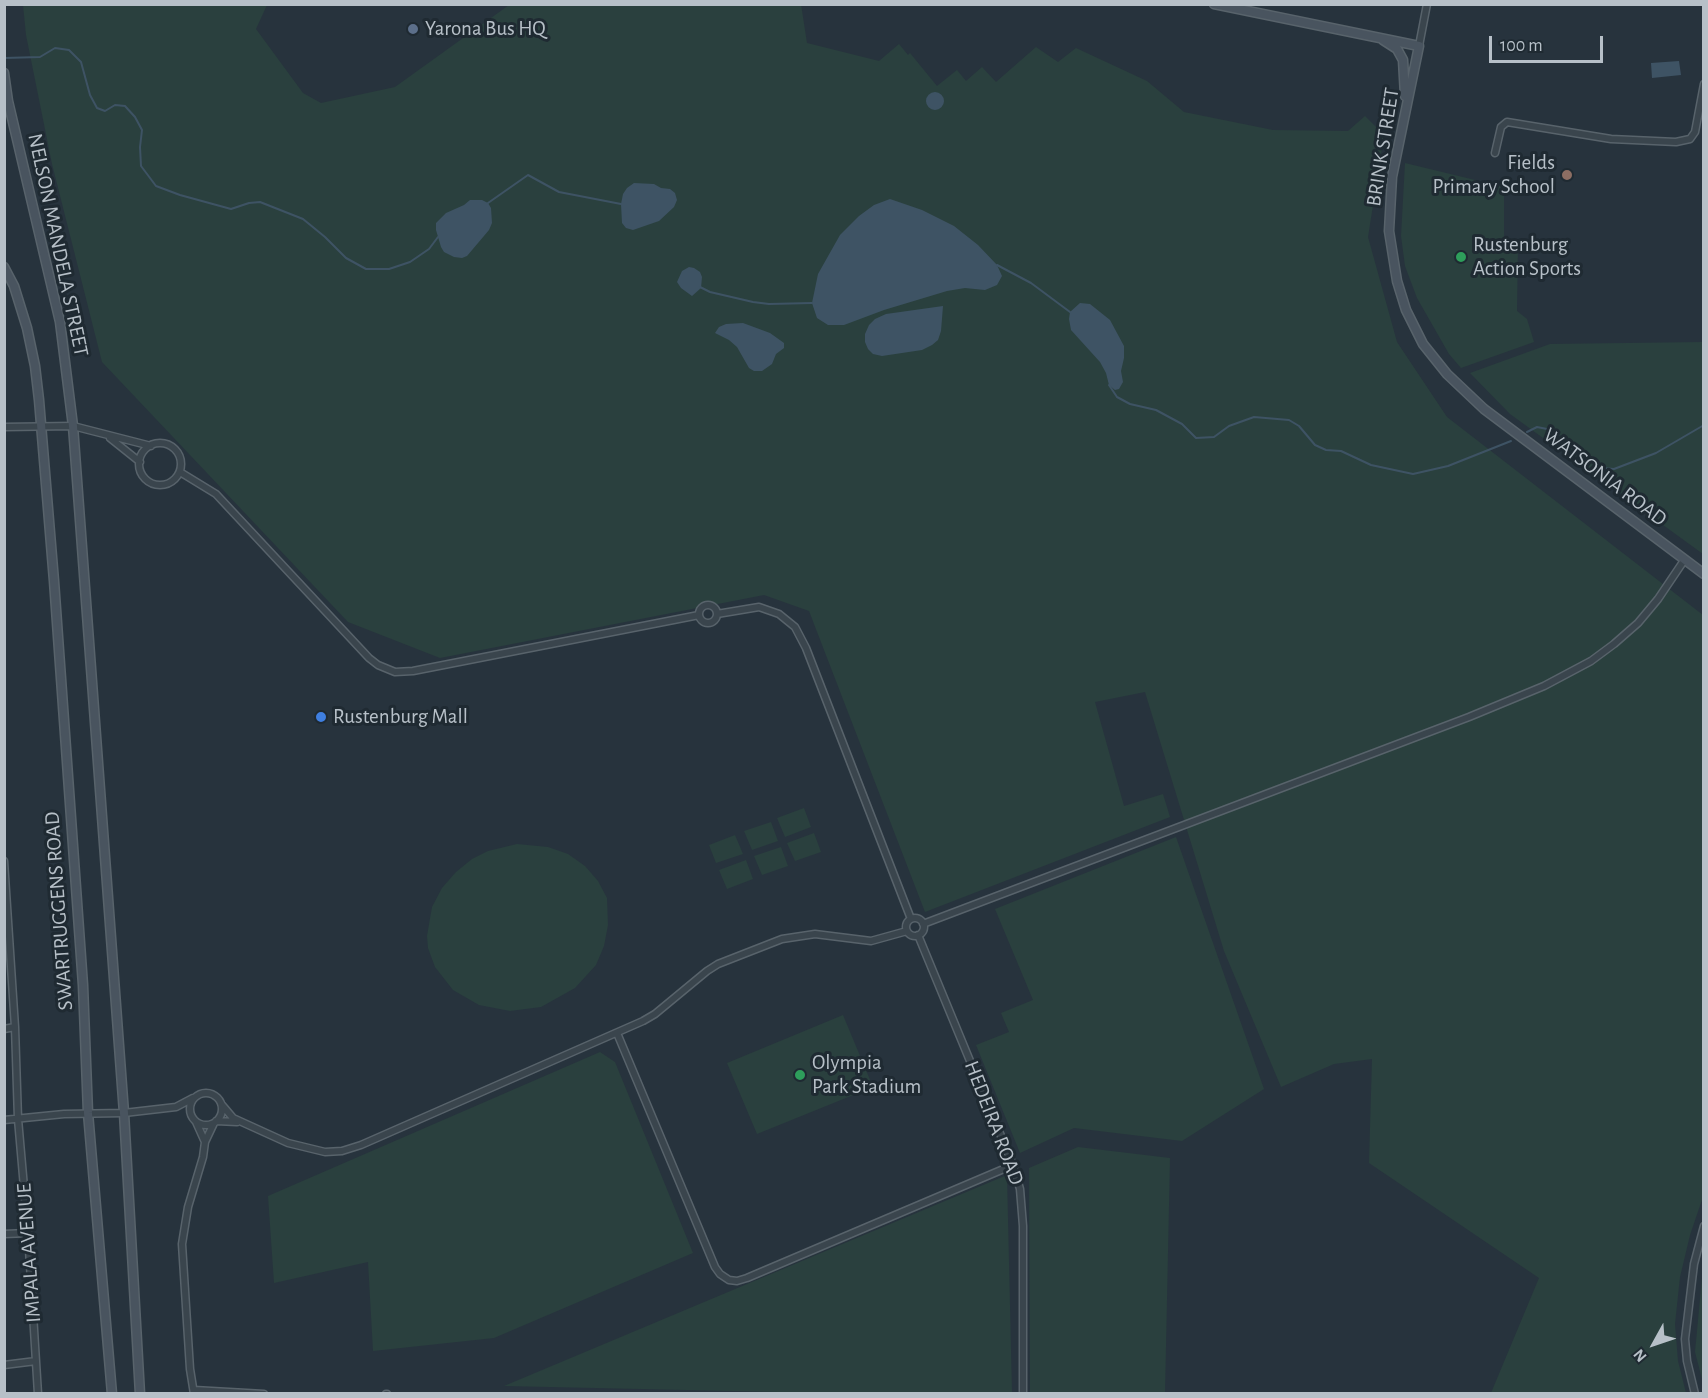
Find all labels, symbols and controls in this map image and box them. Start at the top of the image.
place label: Yarona Bus HQ [425,16,546,42]
marker: Yarona Bus HQ [406,22,420,36]
scale bar [1492,24,1606,62]
text: 100 m [1500,37,1543,55]
street label: BRINK STREET [1361,86,1405,208]
street label: NELSON MANDELA STREET [22,131,94,359]
place label: Fields Primary School [1432,150,1555,200]
marker: Fields Primary School [1560,168,1574,182]
place label: Rustenburg Action Sports [1473,232,1581,282]
marker: Rustenburg Action Sports [1454,250,1468,264]
street label: WATSONIA ROAD [1538,422,1672,532]
place label: Rustenburg Mall [333,704,468,730]
marker: Rustenburg Mall [314,710,328,724]
street label: SWARTRUGGENS ROAD [39,811,79,1011]
place label: Olympia Park Stadium [812,1050,921,1100]
street label: HEDEIRA ROAD [959,1057,1029,1189]
marker: Olympia Park Stadium [793,1068,807,1082]
street label: IMPALA AVENUE [12,1182,46,1324]
north arrow [1624,1314,1684,1374]
text: N [1631,1346,1650,1365]

